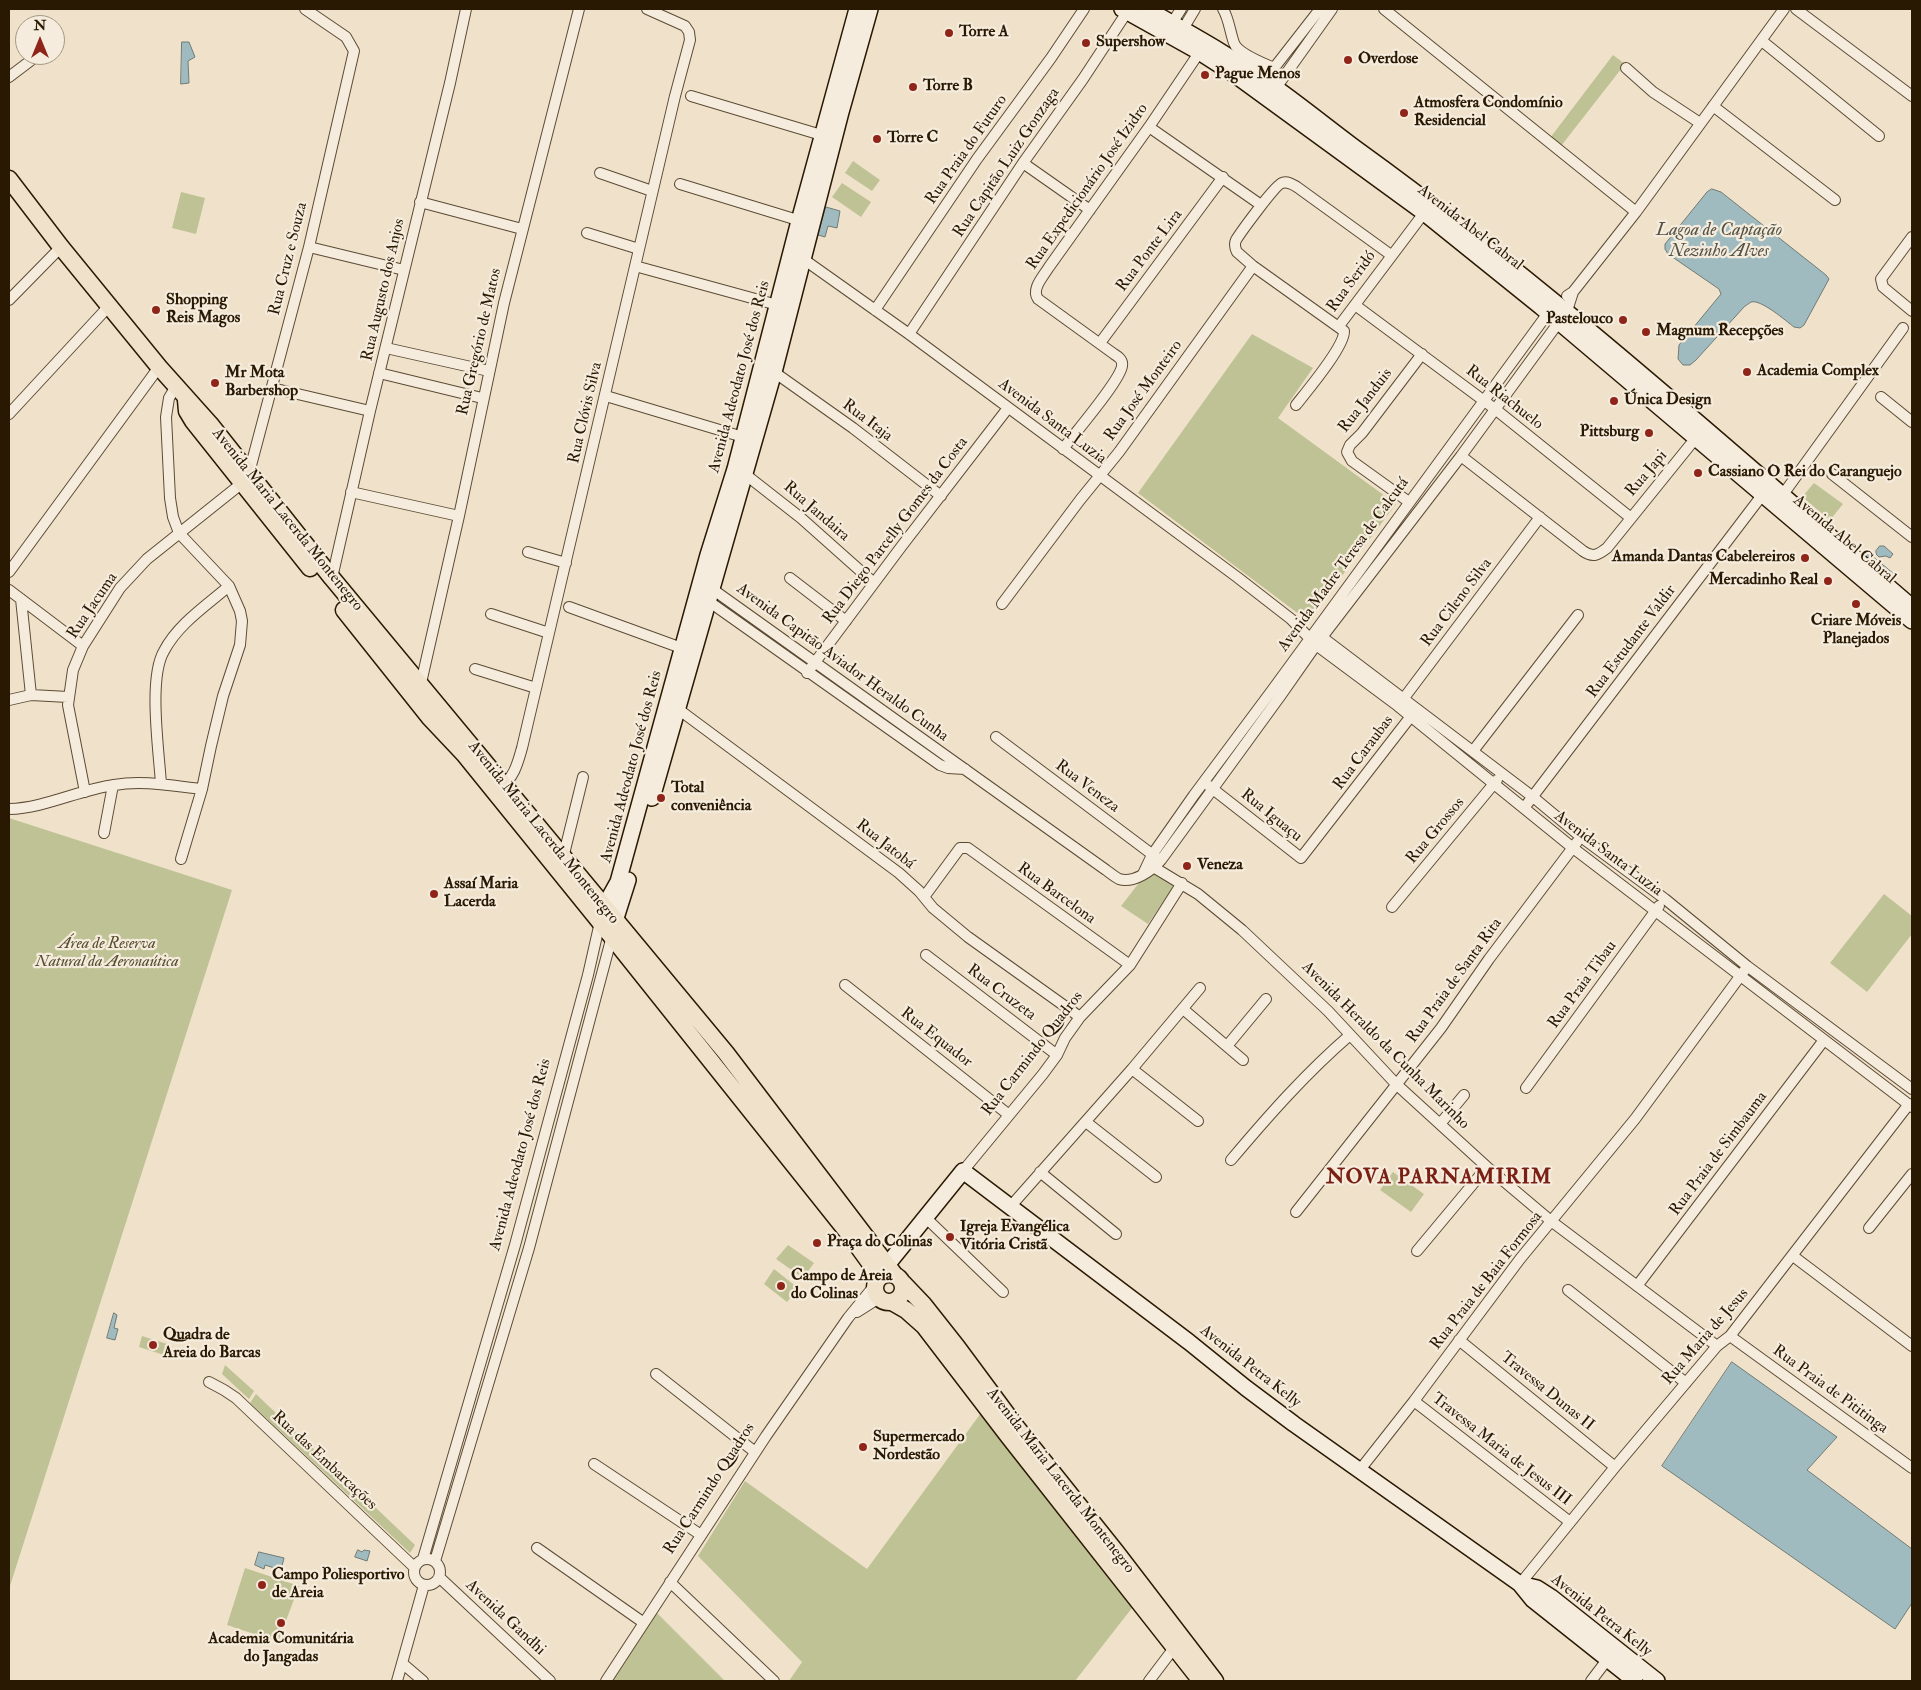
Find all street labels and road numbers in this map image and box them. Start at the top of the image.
street label: Rua Capitão Luiz Gonzaga [950,85,1064,241]
street label: Rua Praia do Futuro [922,92,1012,208]
street label: Rua Expedicionário José Izidro [1023,100,1153,274]
street label: Avenida Abel Cabral [1414,181,1526,275]
street label: Rua Cruz e Souza [266,201,312,317]
street label: Rua Ponte Lira [1113,206,1187,296]
street label: Rua Augusto dos Anjos [358,217,410,363]
street label: Rua Seridó [1323,248,1381,316]
street label: Rua Gregório de Matos [454,266,506,418]
street label: Avenida Adeodato José dos Reis [705,279,775,475]
street label: Rua José Monteiro [1101,337,1187,445]
street label: Rua Clóvis Silva [565,360,607,466]
street label: Rua Riachuelo [1461,362,1547,434]
street label: Rua Janduis [1335,365,1397,437]
street label: Avenida Santa Luzia [994,375,1110,469]
street label: Rua Itaja [838,396,896,446]
street label: Avenida Maria Lacerda Montenegro [207,425,367,615]
street label: Rua Diego Parcelly Gomes da Costa [819,434,973,628]
street label: Rua Japi [1622,447,1672,501]
street label: Avenida Madre Teresa de Calcutá [1274,474,1414,656]
street label: Rua Jandaira [779,478,853,546]
street label: Avenida Abel Cabral [1789,491,1899,589]
street label: Rua Cileno Silva [1417,555,1497,651]
street label: Rua Jacuma [64,569,122,643]
street label: Avenida Capitão Aviador Heraldo Cunha [732,580,952,746]
street label: Rua Estudante Valdir [1583,582,1681,702]
street label: Avenida Adeodato José dos Reis [597,669,667,865]
street label: Rua Caraubas [1330,712,1398,794]
street label: Avenida Maria Lacerda Montenegro [463,738,623,928]
street label: Rua Veneza [1051,757,1123,817]
street label: Rua Iguaçu [1236,785,1306,847]
street label: Rua Grossos [1403,794,1469,868]
street label: Avenida Santa Luzia [1550,807,1666,901]
street label: Rua Jatobá [852,816,918,874]
street label: Rua Barcelona [1013,859,1099,929]
street label: Rua Praia de Santa Rita [1403,915,1507,1047]
street label: Rua Praia Tibau [1545,937,1621,1033]
street label: Avenida Heraldo da Cunha Marinho [1297,958,1473,1134]
street label: Rua Cruzeta [963,961,1039,1025]
street label: Rua Carmindo Quadros [978,988,1088,1120]
street label: Rua Equador [896,1004,976,1072]
street label: Avenida Adeodato José dos Reis [486,1057,556,1253]
street label: Rua Praia de Simbauma [1666,1088,1772,1220]
street label: Rua Praia de Baia Formosa [1427,1208,1547,1354]
street label: Rua Maria de Jesus [1659,1285,1753,1389]
street label: Avenida Petra Kelly [1196,1322,1304,1412]
street label: Rua Praia de Pititinga [1768,1342,1892,1438]
street label: Travessa Dunas II [1496,1348,1598,1436]
street label: Avenida Maria Lacerda Montenegro [982,1384,1138,1578]
street label: Travessa Maria de Jesus III [1427,1390,1575,1510]
street label: Rua das Embarcações [268,1407,380,1515]
street label: Rua Carmindo Quadros [660,1420,760,1558]
street label: Avenida Petra Kelly [1547,1571,1655,1661]
street label: Avenida Gandhi [461,1576,549,1660]

